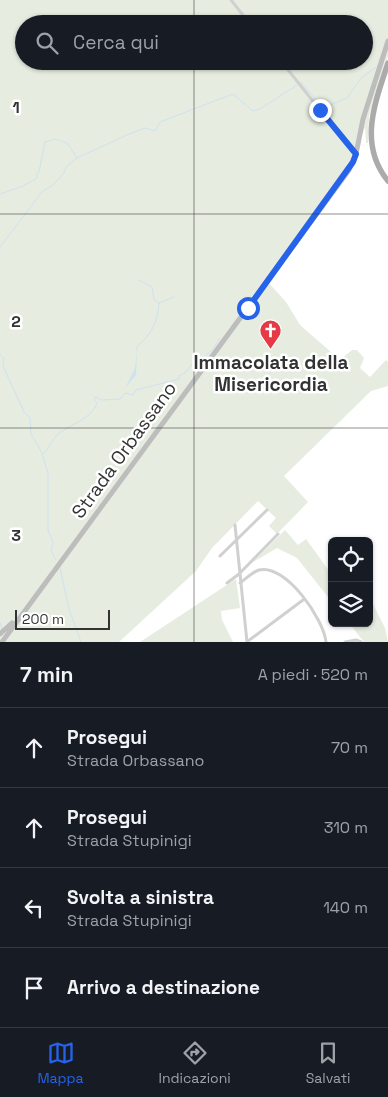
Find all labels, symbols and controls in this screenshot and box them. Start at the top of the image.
search box [15,15,373,70]
icon: search [33,29,61,57]
text: Cerca qui [73,30,159,55]
text: 1 [12,97,20,118]
route end [309,99,332,122]
route start [237,297,260,320]
text: 2 [11,311,21,332]
church icon: Immacolata della Misericordia [259,319,283,350]
place label: Immacolata della Misericordia [193,350,349,397]
street label: Strada Orbassano [66,377,182,523]
text: 3 [11,525,21,546]
map controls [328,537,373,627]
button: locate [328,537,373,582]
button: layers [328,582,373,627]
scale bar [15,607,110,630]
text: 200 m [22,610,64,628]
text: 7 min [20,661,73,688]
text: A piedi · 520 m [258,664,368,685]
text: Prosegui [67,725,147,750]
icon: ahead [20,734,48,762]
text: 70 m [331,737,368,758]
text: Strada Orbassano [67,750,204,771]
text: Prosegui [67,805,147,830]
icon: ahead [20,814,48,842]
text: 310 m [324,817,368,838]
text: Strada Stupinigi [67,830,192,851]
text: Svolta a sinistra [67,885,214,910]
icon: left [20,894,48,922]
text: 140 m [323,897,368,918]
text: Strada Stupinigi [67,910,192,931]
icon: arrive [20,974,48,1002]
text: Arrivo a destinazione [67,975,260,1000]
tab: Mappa [37,1039,84,1087]
tab: Indicazioni [159,1039,231,1087]
tab: Salvati [306,1039,351,1087]

